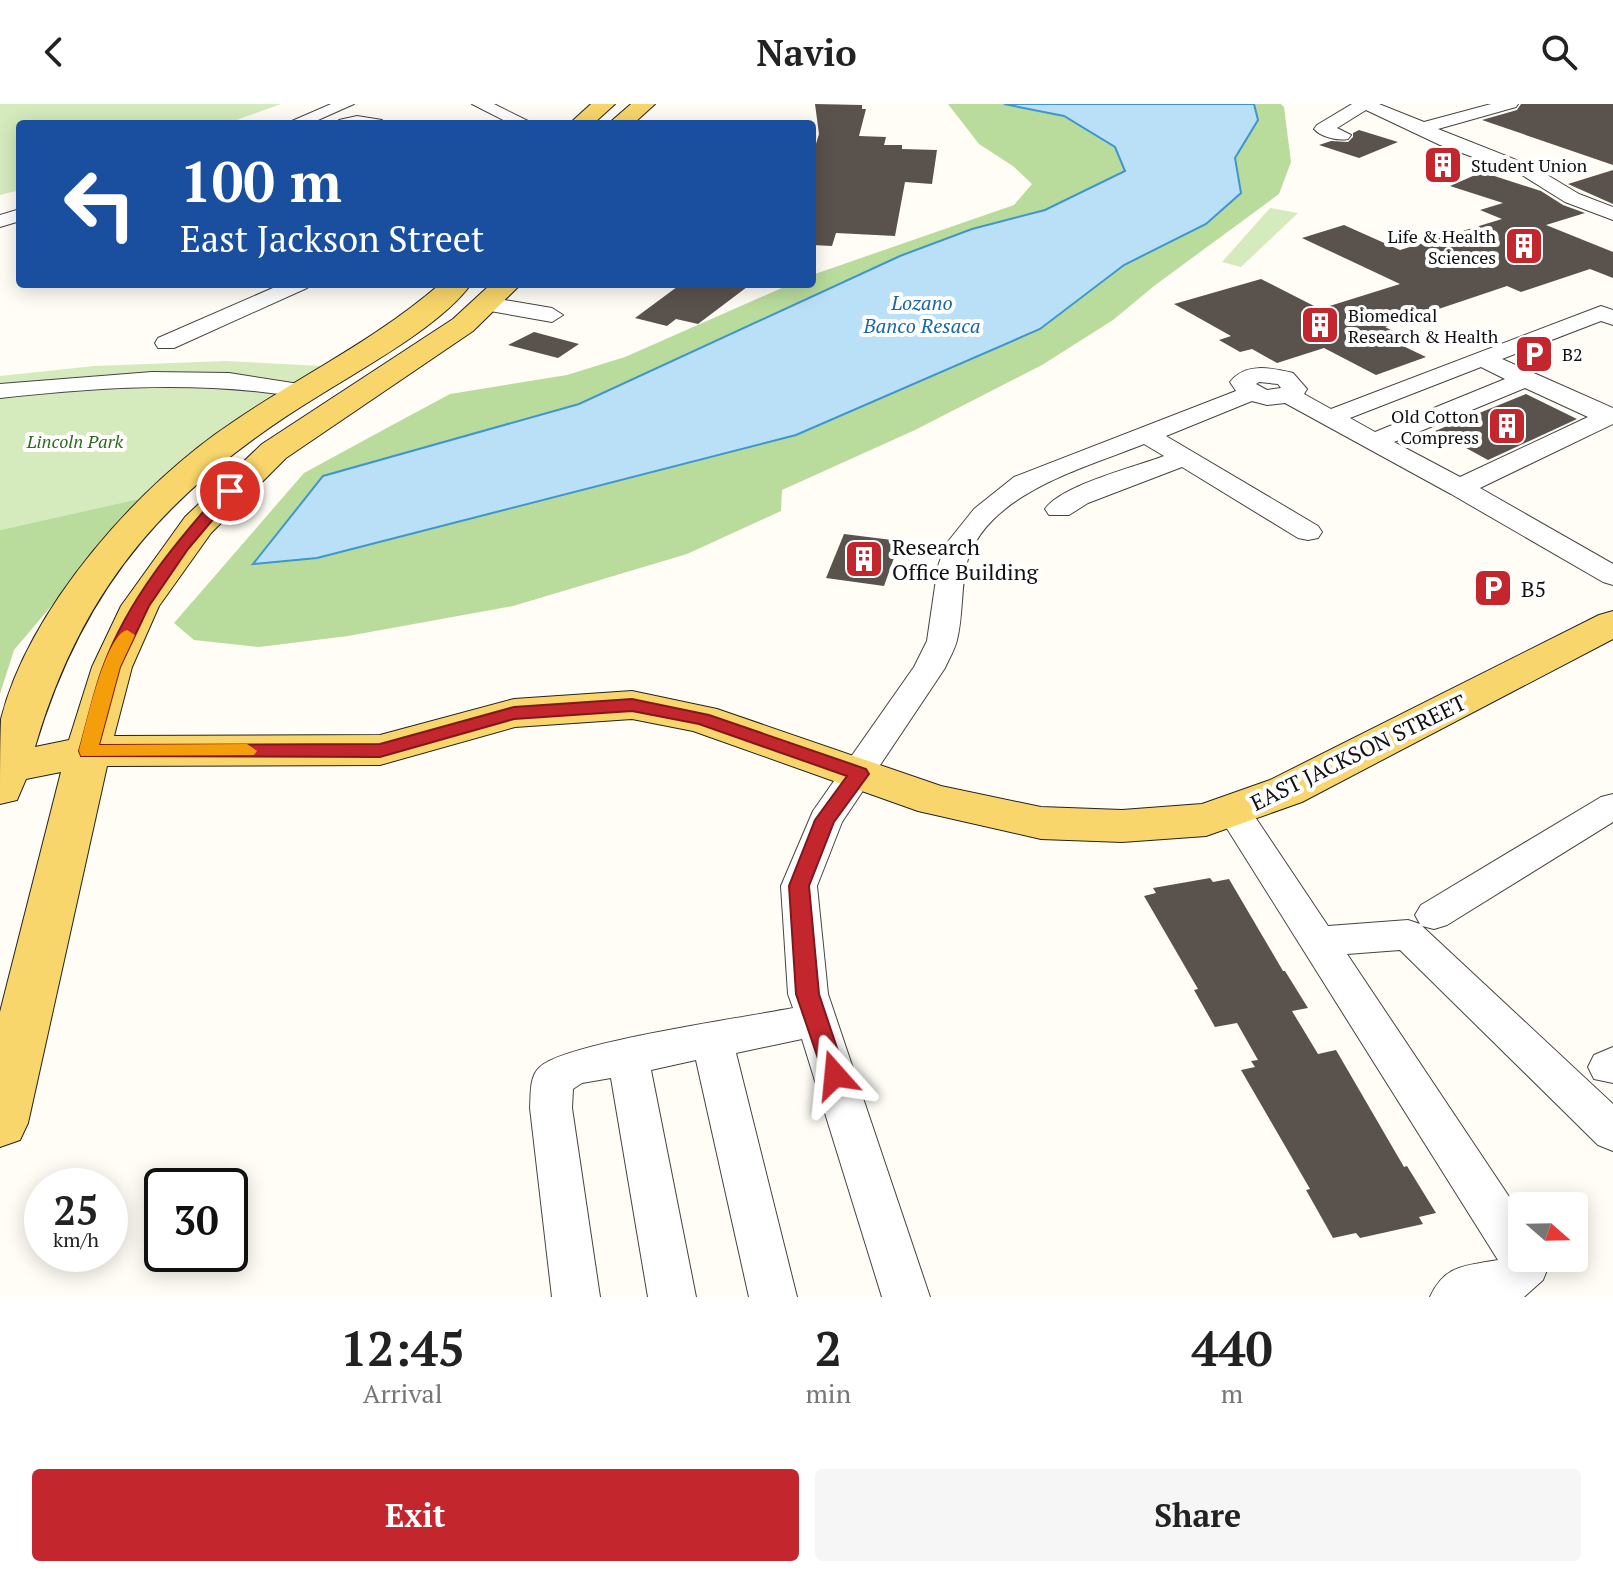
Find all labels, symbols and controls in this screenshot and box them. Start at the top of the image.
text: Navio [756,29,857,76]
icon: back [32,30,76,74]
icon: search [1537,30,1581,74]
text: 100 m [180,144,342,218]
building icon: Student Union [1422,144,1464,186]
icon: left [48,152,152,256]
place label: Student Union [1471,153,1588,177]
text: East Jackson Street [180,215,484,262]
place label: Life & Health Sciences [1388,224,1496,269]
building icon: Life & Health Sciences [1503,225,1545,267]
water label: Lozano Banco Resaca [862,289,981,339]
place label: Biomedical Research & Health [1348,303,1499,348]
building icon: Biomedical Research & Health [1299,304,1341,346]
parking icon: B2 [1513,333,1555,375]
place label: B2 [1562,342,1583,366]
place label: Old Cotton Compress [1391,404,1479,449]
building icon: Old Cotton Compress [1486,405,1528,447]
park label: Lincoln Park [26,429,123,453]
pin [196,457,264,525]
icon: arrive [208,469,252,513]
place label: Research Office Building [892,532,1039,586]
building icon: Research Office Building [843,538,885,580]
parking icon: B5 [1472,567,1514,609]
place label: B5 [1521,574,1546,603]
street label: EAST JACKSON STREET [1245,687,1471,817]
position arrow [793,1033,877,1117]
speed limit sign: 30 [144,1168,248,1272]
text: 25 [53,1183,99,1236]
north arrow [1508,1192,1588,1272]
map controls [1508,1192,1588,1272]
text: km/h [53,1226,99,1253]
text: 12:45 [340,1316,465,1380]
text: 2 [815,1316,842,1380]
text: 440 [1191,1316,1273,1380]
text: Arrival [363,1376,443,1410]
text: min [805,1376,851,1410]
text: m [1221,1376,1243,1410]
button: Exit [32,1469,799,1561]
button: Share [815,1469,1581,1561]

